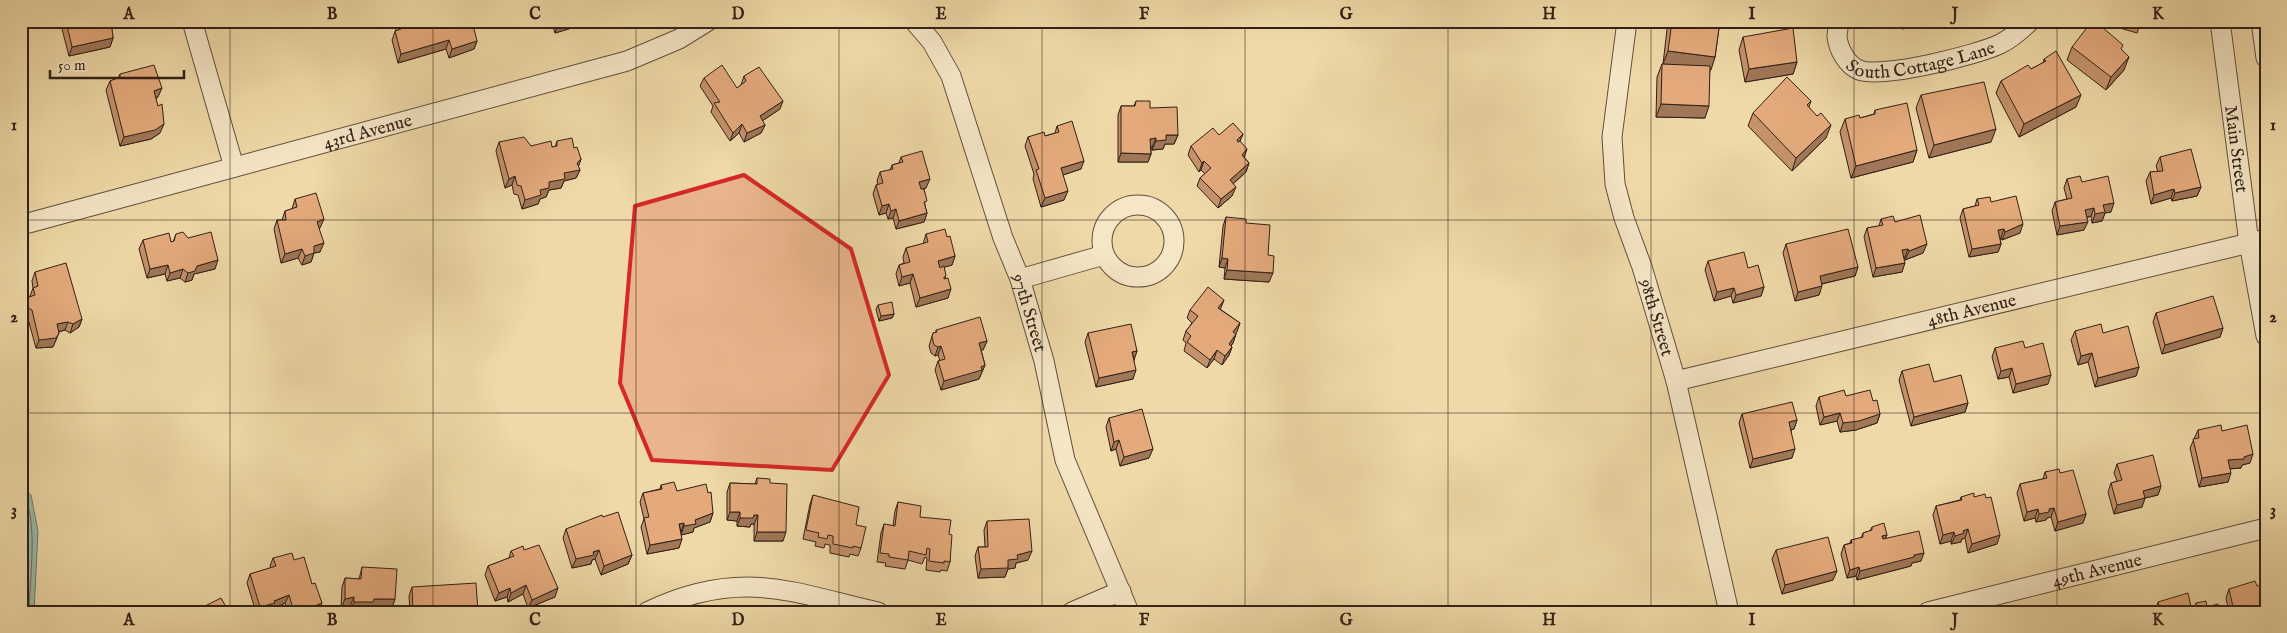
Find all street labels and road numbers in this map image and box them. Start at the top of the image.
street label: South Cottage Lane [1840,37,1998,85]
street label: Main Street [2218,104,2252,194]
street label: 43rd Avenue [321,110,415,156]
street label: 97th Street [1005,269,1051,355]
street label: 98th Street [1633,276,1678,359]
street label: 48th Avenue [1925,290,2019,333]
street label: 49th Avenue [2050,549,2144,594]

